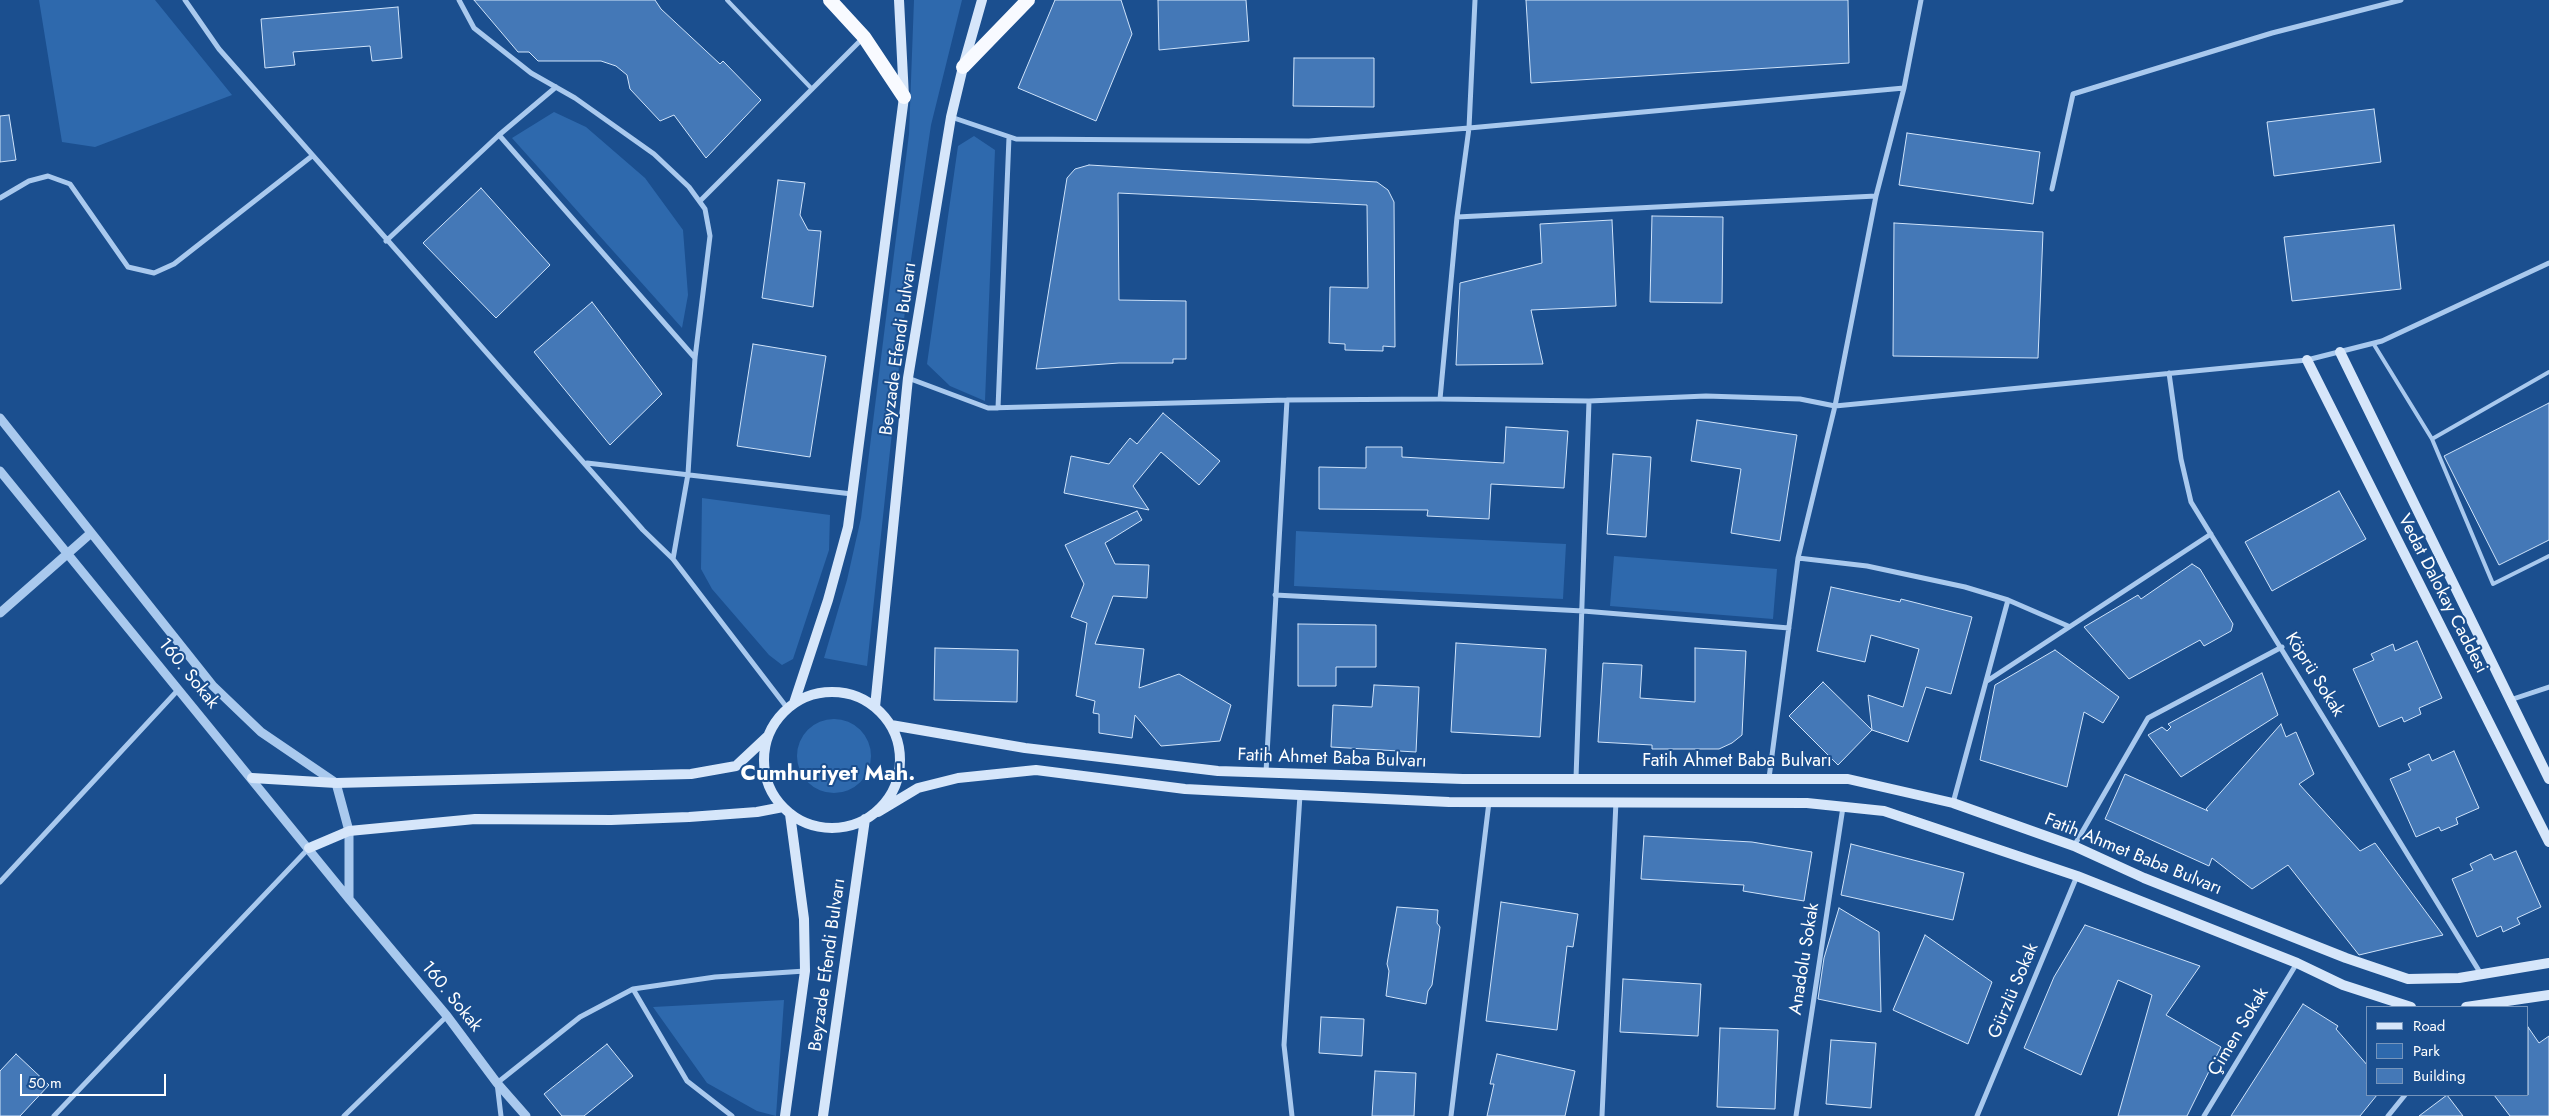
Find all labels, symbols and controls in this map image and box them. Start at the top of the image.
street label: Beyzade Efendi Bulvarı [876,261,922,437]
street label: Vedat Dalokay Caddesi [2392,511,2492,677]
street label: Köprü Sokak [2280,629,2348,721]
street label: 160. Sokak [153,634,223,714]
street label: Fatih Ahmet Baba Bulvarı [1237,745,1427,773]
street label: Fatih Ahmet Baba Bulvarı [1642,751,1832,773]
district label: Cumhuriyet Mah. [741,762,915,788]
street label: Fatih Ahmet Baba Bulvarı [2041,810,2225,900]
street label: Beyzade Efendi Bulvarı [805,877,851,1053]
street label: Anadolu Sokak [1785,901,1825,1017]
street label: Gürzlü Sokak [1984,940,2044,1042]
street label: 160. Sokak [416,957,486,1037]
street label: Çimen Sokak [2204,984,2274,1080]
legend [2366,1006,2529,1096]
text: Road [2413,1015,2445,1037]
text: Park [2413,1040,2440,1062]
scale bar [22,1064,169,1096]
text: Building [2413,1065,2465,1087]
text: 50 m [28,1072,62,1094]

